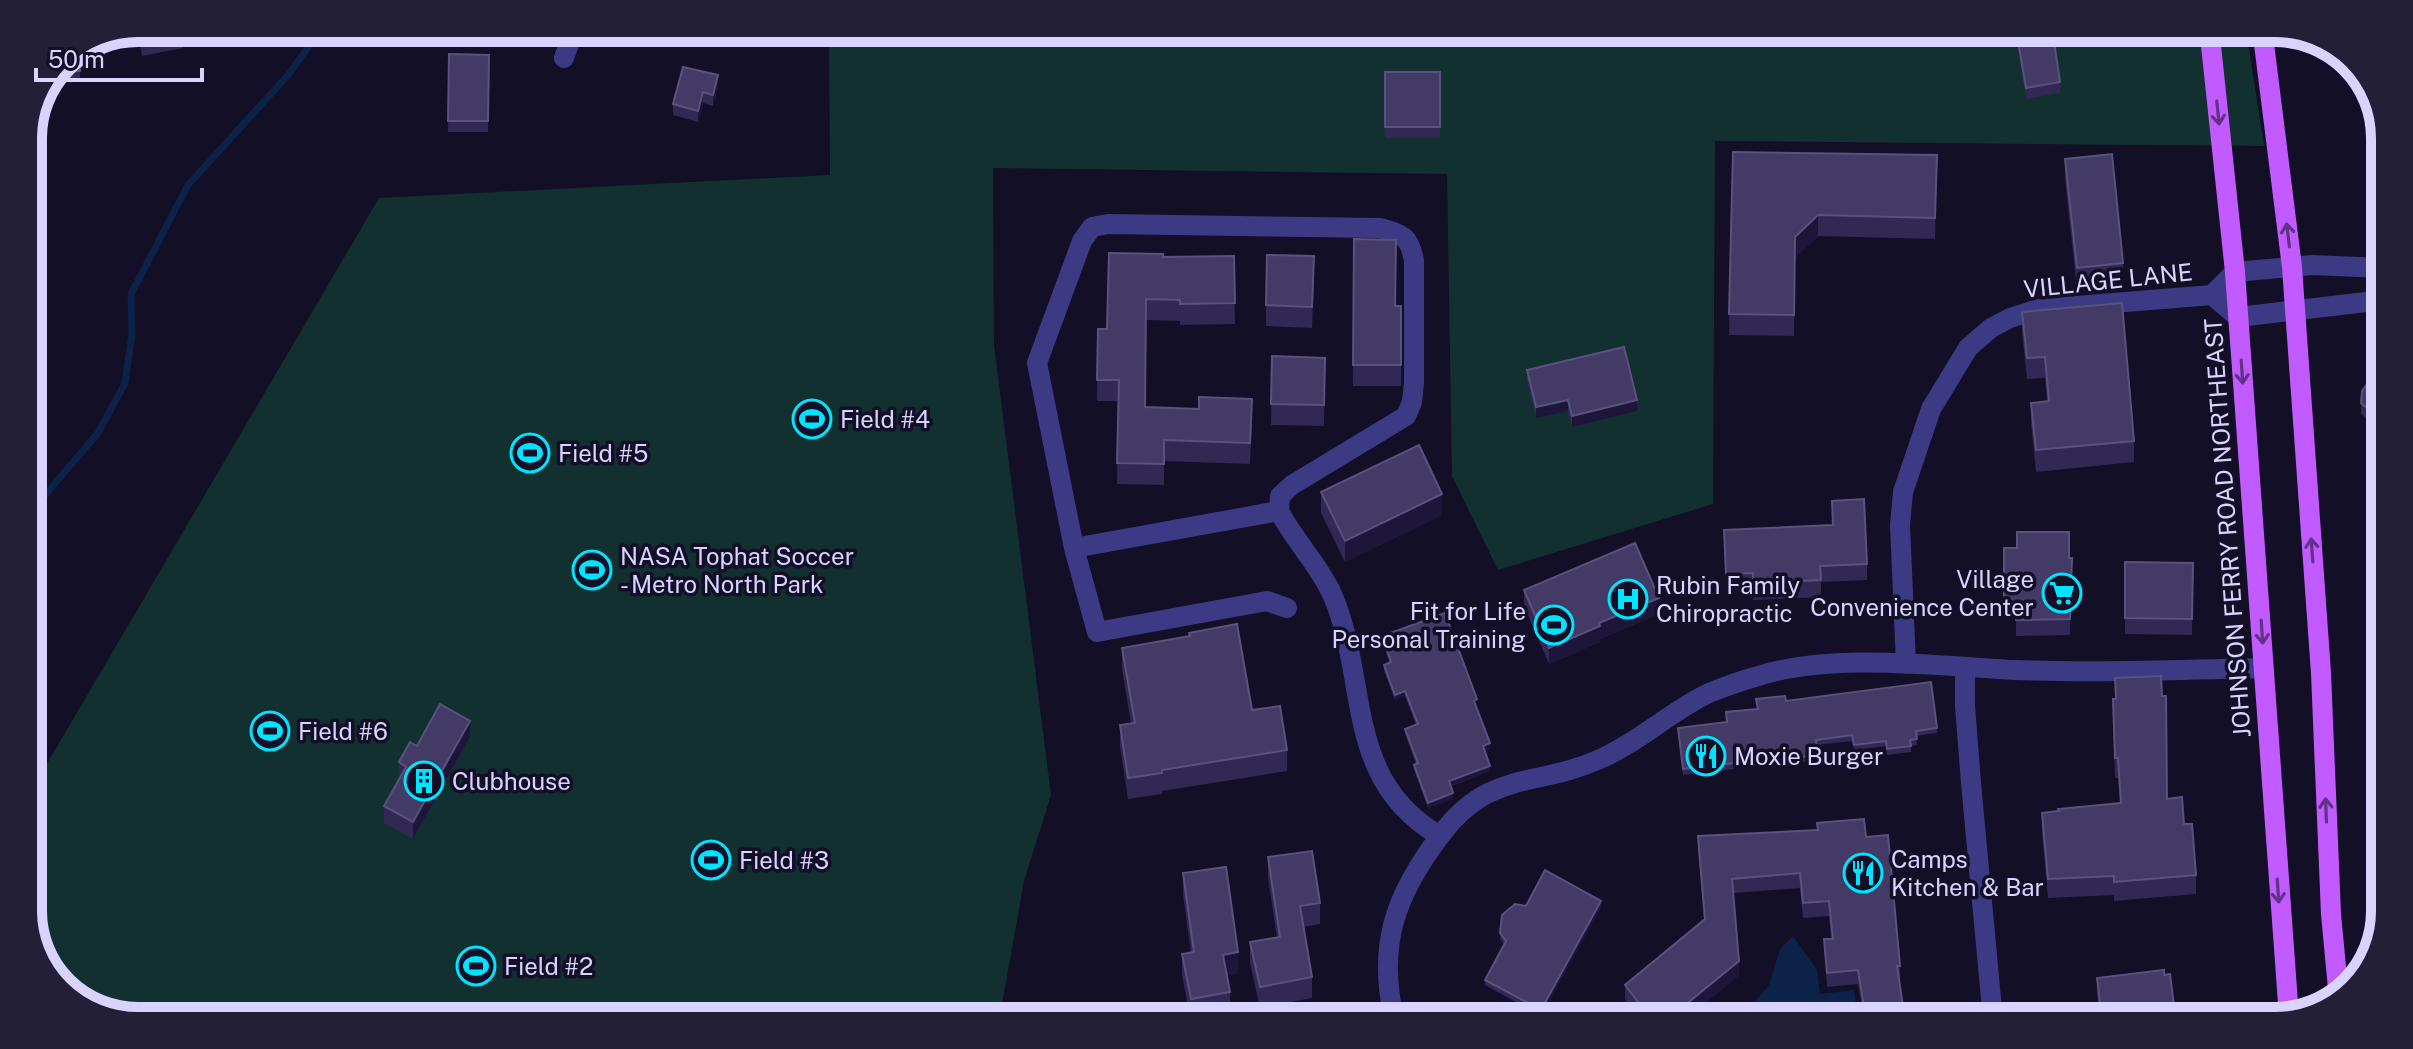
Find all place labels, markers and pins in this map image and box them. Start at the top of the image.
sports icon: Field #4 [791,398,833,440]
place label: Field #4 [840,405,930,433]
sports icon: Field #5 [509,432,551,474]
place label: Field #5 [558,439,648,467]
place label: NASA Tophat Soccer - Metro North Park [620,542,854,598]
sports icon: NASA Tophat Soccer - Metro North Park [571,549,613,591]
place label: Village Convenience Center [1810,565,2034,621]
place label: Rubin Family Chiropractic [1656,571,1800,627]
supermarket icon: Village Convenience Center [2041,572,2083,614]
hospital icon: Rubin Family Chiropractic [1607,578,1649,620]
place label: Fit for Life Personal Training [1332,597,1526,653]
sports icon: Fit for Life Personal Training [1533,604,1575,646]
sports icon: Field #6 [249,710,291,752]
place label: Field #6 [298,717,388,745]
restaurant icon: Moxie Burger [1685,735,1727,777]
place label: Moxie Burger [1734,742,1883,770]
building icon: Clubhouse [403,760,445,802]
place label: Clubhouse [452,767,571,795]
sports icon: Field #3 [690,839,732,881]
place label: Camps Kitchen & Bar [1891,845,2044,901]
place label: Field #3 [739,846,829,874]
restaurant icon: Camps Kitchen & Bar [1842,852,1884,894]
sports icon: Field #2 [455,945,497,987]
place label: Field #2 [504,952,593,980]

